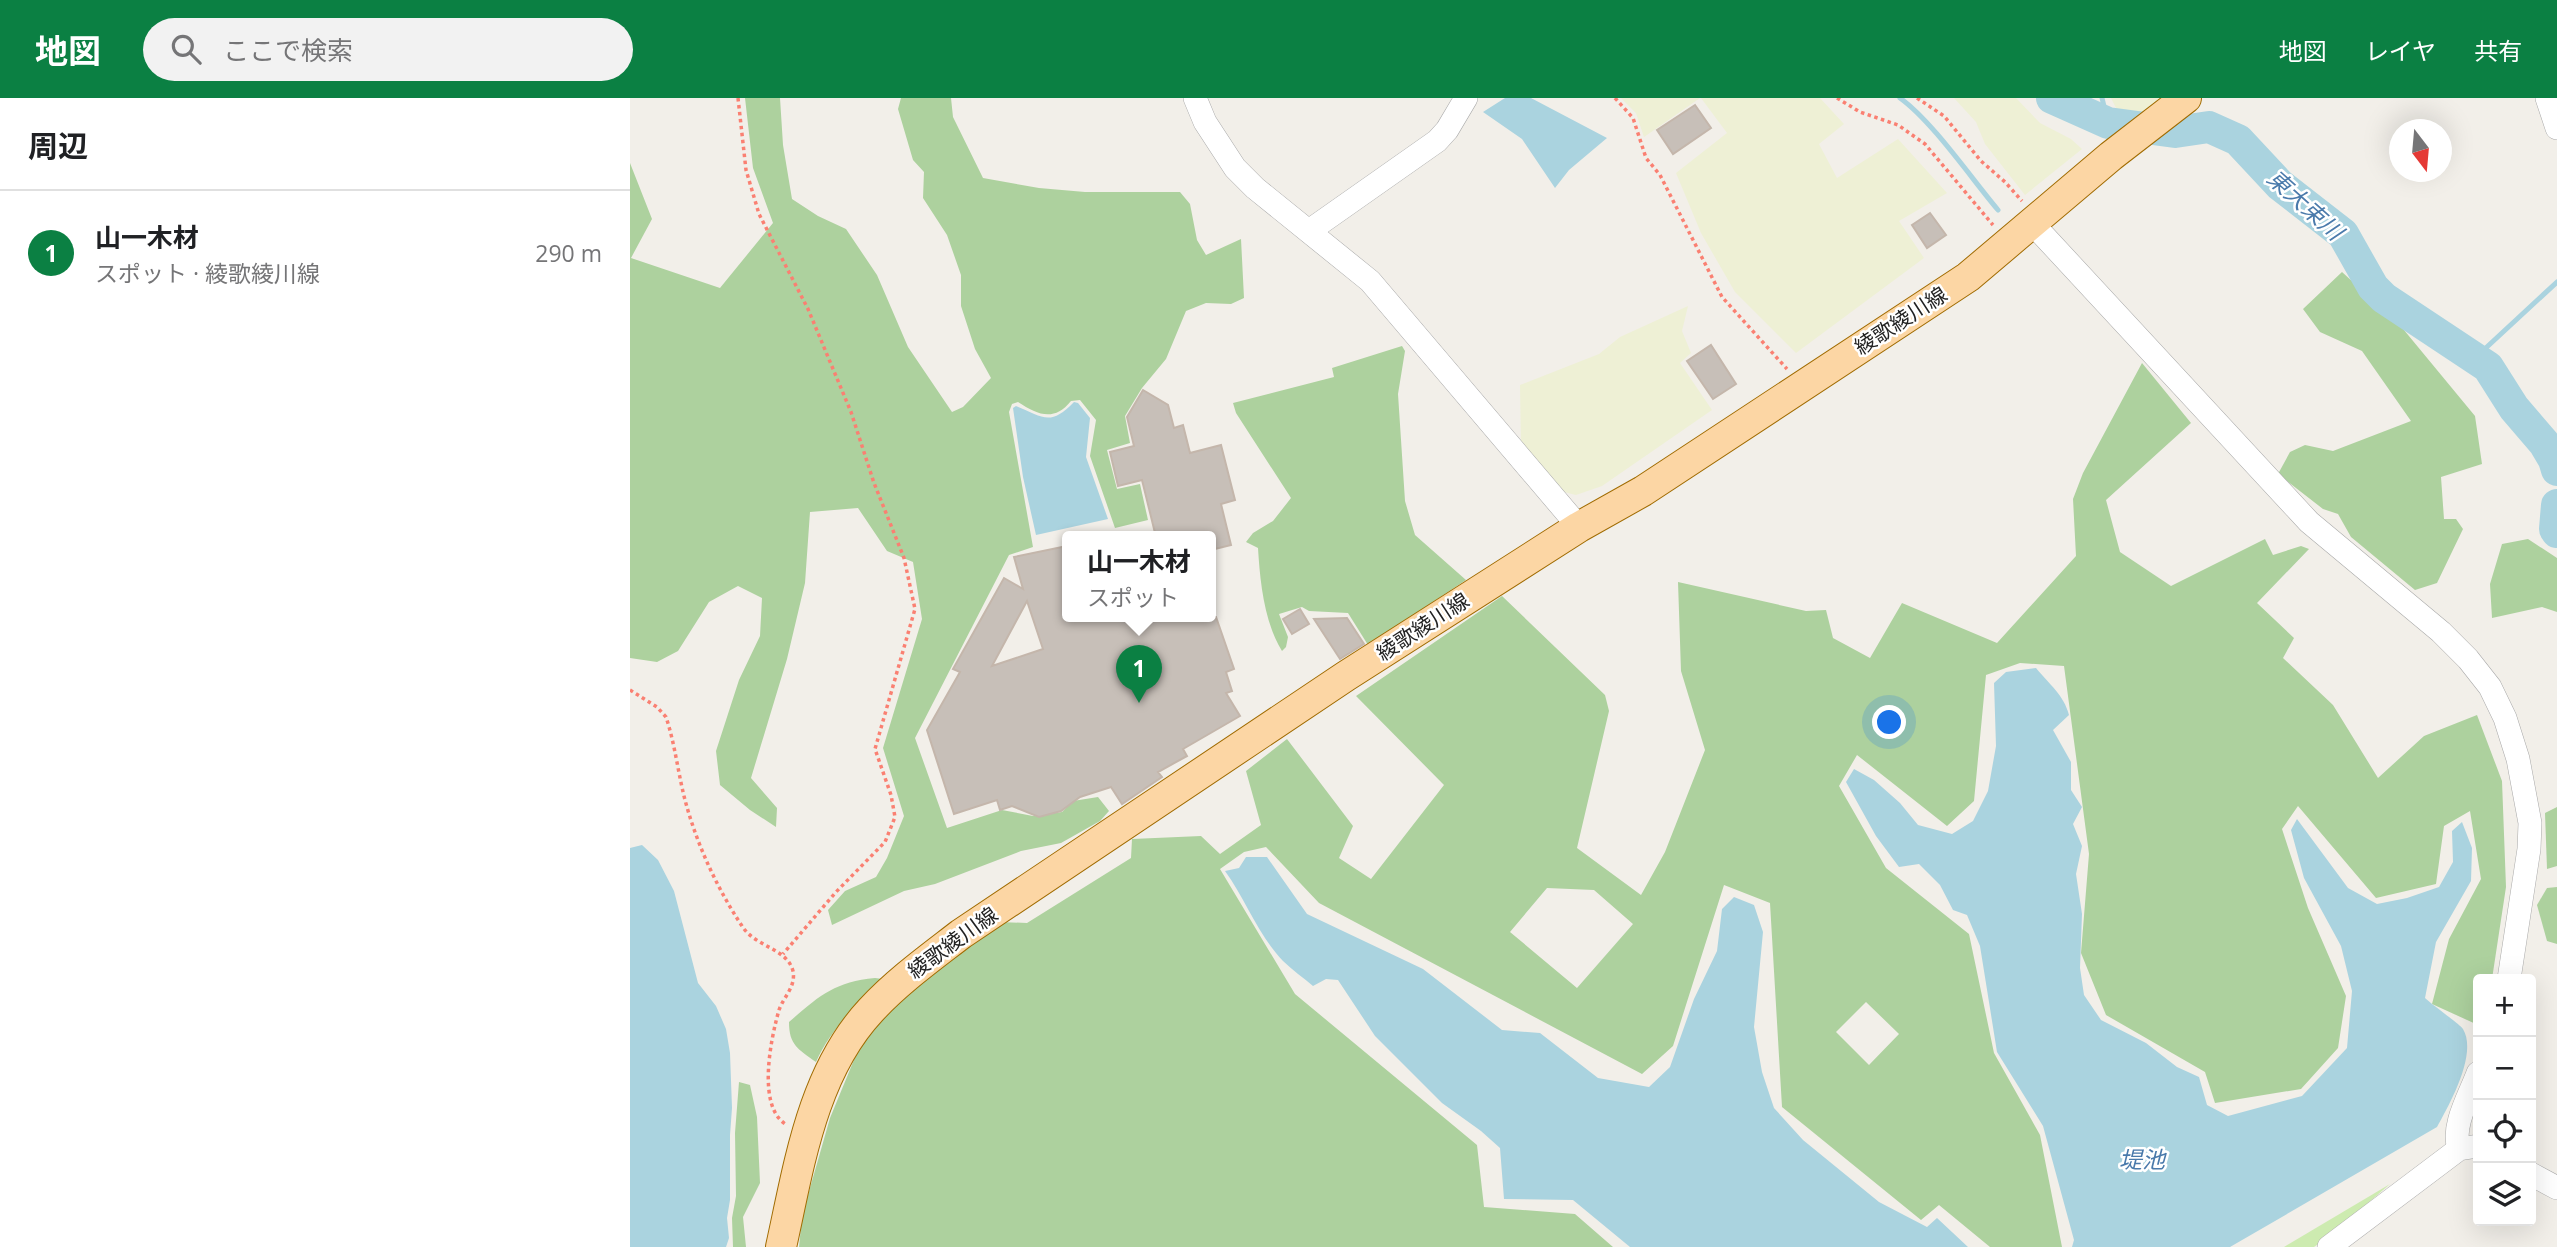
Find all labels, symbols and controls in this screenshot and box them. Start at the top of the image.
search box [143,18,633,81]
text: 地図 [35,28,101,73]
icon: search [167,30,205,68]
text: ここで検索 [223,32,353,68]
text: 地図 [2279,34,2327,67]
text: レイヤ [2365,34,2436,67]
text: 共有 [2474,34,2522,67]
north arrow [2389,119,2452,182]
text: 周辺 [28,125,88,166]
water label: 東大束川 [2261,162,2353,249]
text: 山一木材 [95,219,199,255]
text: 1 [44,237,58,269]
text: 290 m [535,237,602,269]
text: スポット · 綾歌綾川線 [95,257,320,289]
street label: 綾歌綾川線 [1849,280,1952,360]
popup [1062,531,1216,622]
text: 山一木材 [1087,543,1191,579]
text: スポット [1087,581,1179,613]
street label: 綾歌綾川線 [1371,586,1474,666]
pin: 1 [1116,645,1162,703]
your location [1872,705,1906,739]
street label: 綾歌綾川線 [902,900,1003,984]
map controls [2473,974,2536,1226]
button: + [2473,974,2536,1037]
button: − [2473,1037,2536,1100]
button: locate [2473,1100,2536,1163]
water label: 堤池 [2119,1143,2167,1175]
button: layers [2473,1163,2536,1226]

